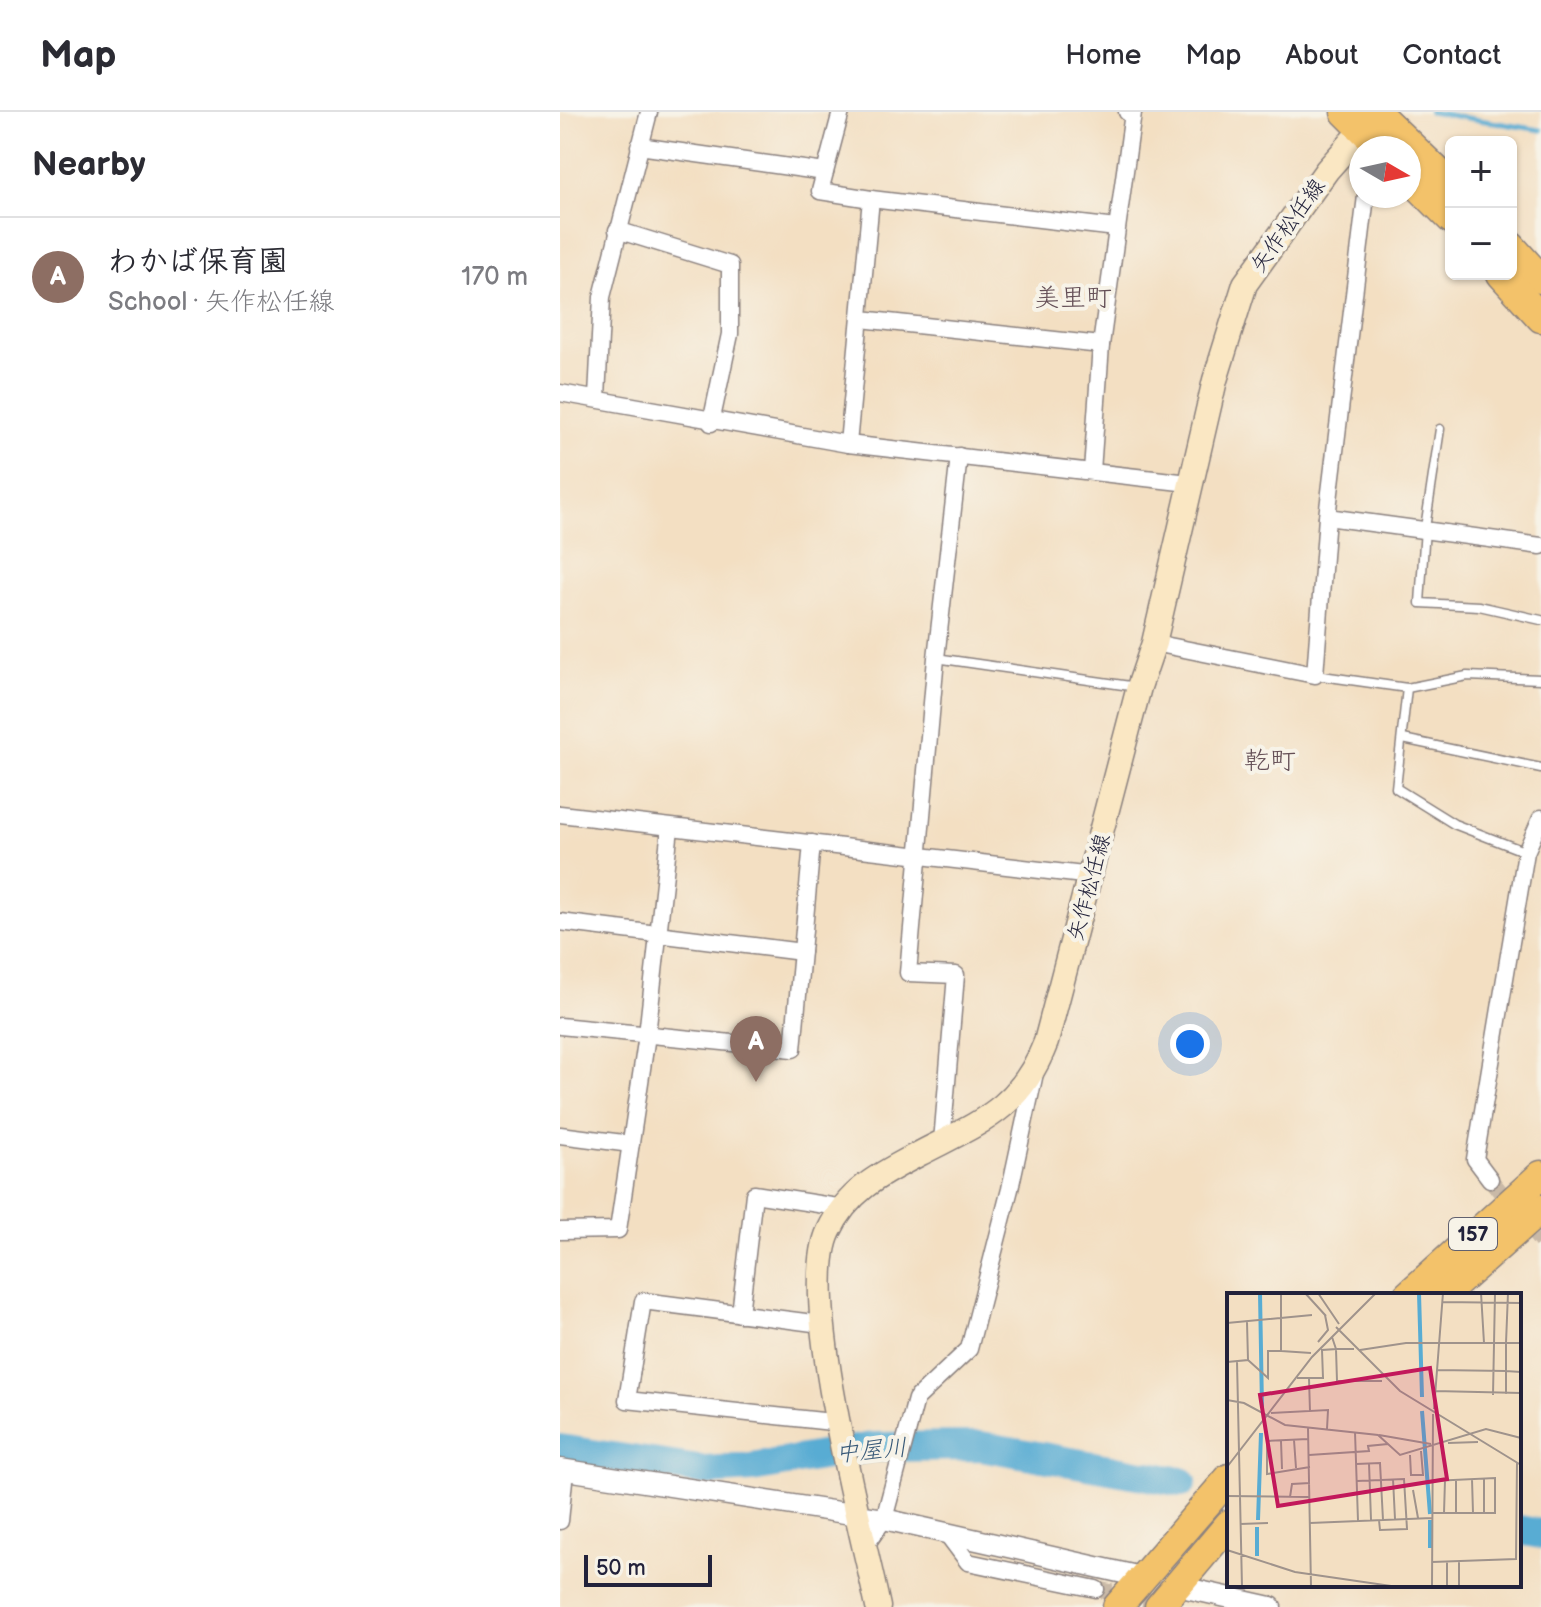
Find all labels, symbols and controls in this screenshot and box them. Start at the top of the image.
text: Map [40,33,116,78]
text: Home [1065,39,1141,72]
text: Map [1185,39,1242,72]
text: About [1286,39,1358,72]
text: Contact [1402,39,1501,72]
north arrow [1349,136,1421,208]
map controls [1445,136,1517,280]
button: + [1445,136,1517,208]
text: Nearby [32,144,146,185]
street label: 矢作松任線 [1245,173,1331,278]
button: − [1445,208,1517,280]
text: わかば保育園 [108,244,288,280]
text: A [50,262,66,293]
text: 170 m [461,262,528,293]
district label: 美里町 [1034,283,1112,314]
text: School · 矢作松任線 [108,287,334,318]
district label: 乾町 [1244,746,1296,777]
street label: 矢作松任線 [1062,831,1117,944]
pin: A [730,1016,782,1082]
your location [1170,1024,1210,1064]
road number: 157 [1449,1218,1497,1250]
inset map [1227,1293,1521,1587]
water label: 中屋川 [834,1433,908,1468]
scale bar [584,1551,712,1587]
text: 50 m [596,1555,646,1582]

